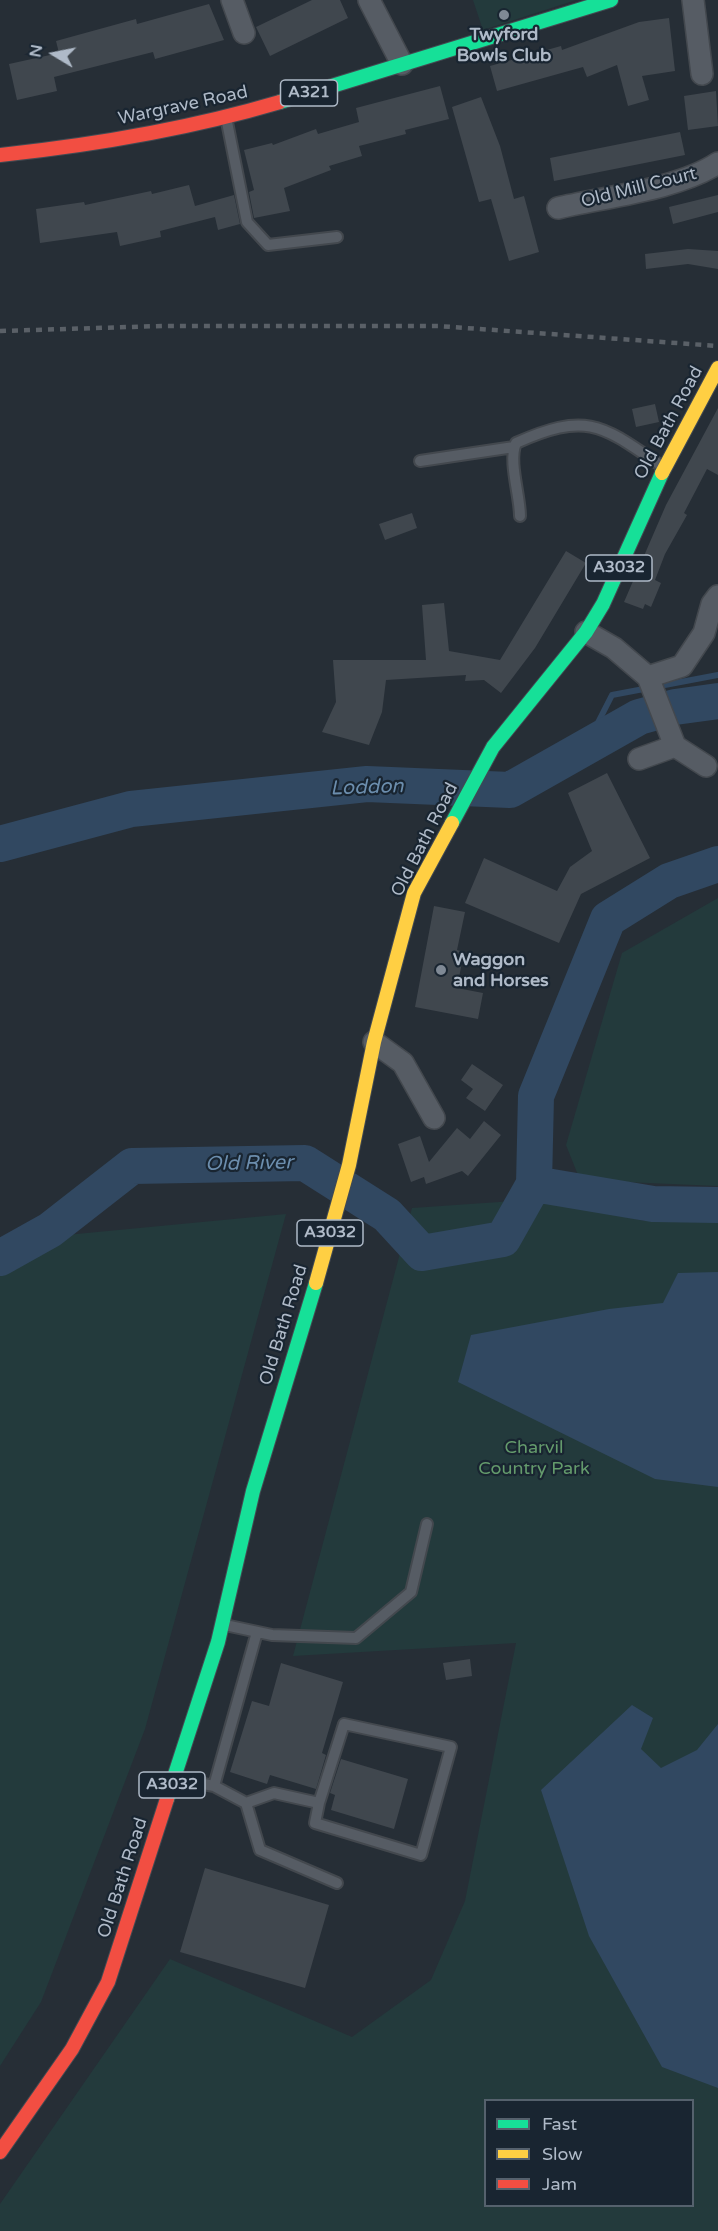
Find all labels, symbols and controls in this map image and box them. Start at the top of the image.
marker: Twyford Bowls Club [497,8,511,22]
north arrow [24,24,84,84]
place label: Twyford Bowls Club [457,24,551,66]
text: N [25,43,47,59]
road number: A321 [280,80,338,106]
street label: Wargrave Road [116,82,250,130]
street label: Old Mill Court [579,163,699,213]
street label: Old Bath Road [630,363,708,483]
road number: A3032 [586,555,652,581]
water label: Loddon [330,775,404,801]
street label: Old Bath Road [387,779,463,901]
place label: Waggon and Horses [453,949,549,992]
marker: Waggon and Horses [434,963,448,977]
water label: Old River [205,1151,293,1177]
road number: A3032 [297,1220,363,1246]
street label: Old Bath Road [255,1262,313,1388]
park label: Charvil Country Park [478,1437,590,1480]
road number: A3032 [139,1772,205,1798]
street label: Old Bath Road [93,1815,153,1941]
legend [484,2099,694,2207]
text: Fast [542,2113,577,2135]
text: Slow [542,2143,583,2165]
text: Jam [542,2173,577,2195]

